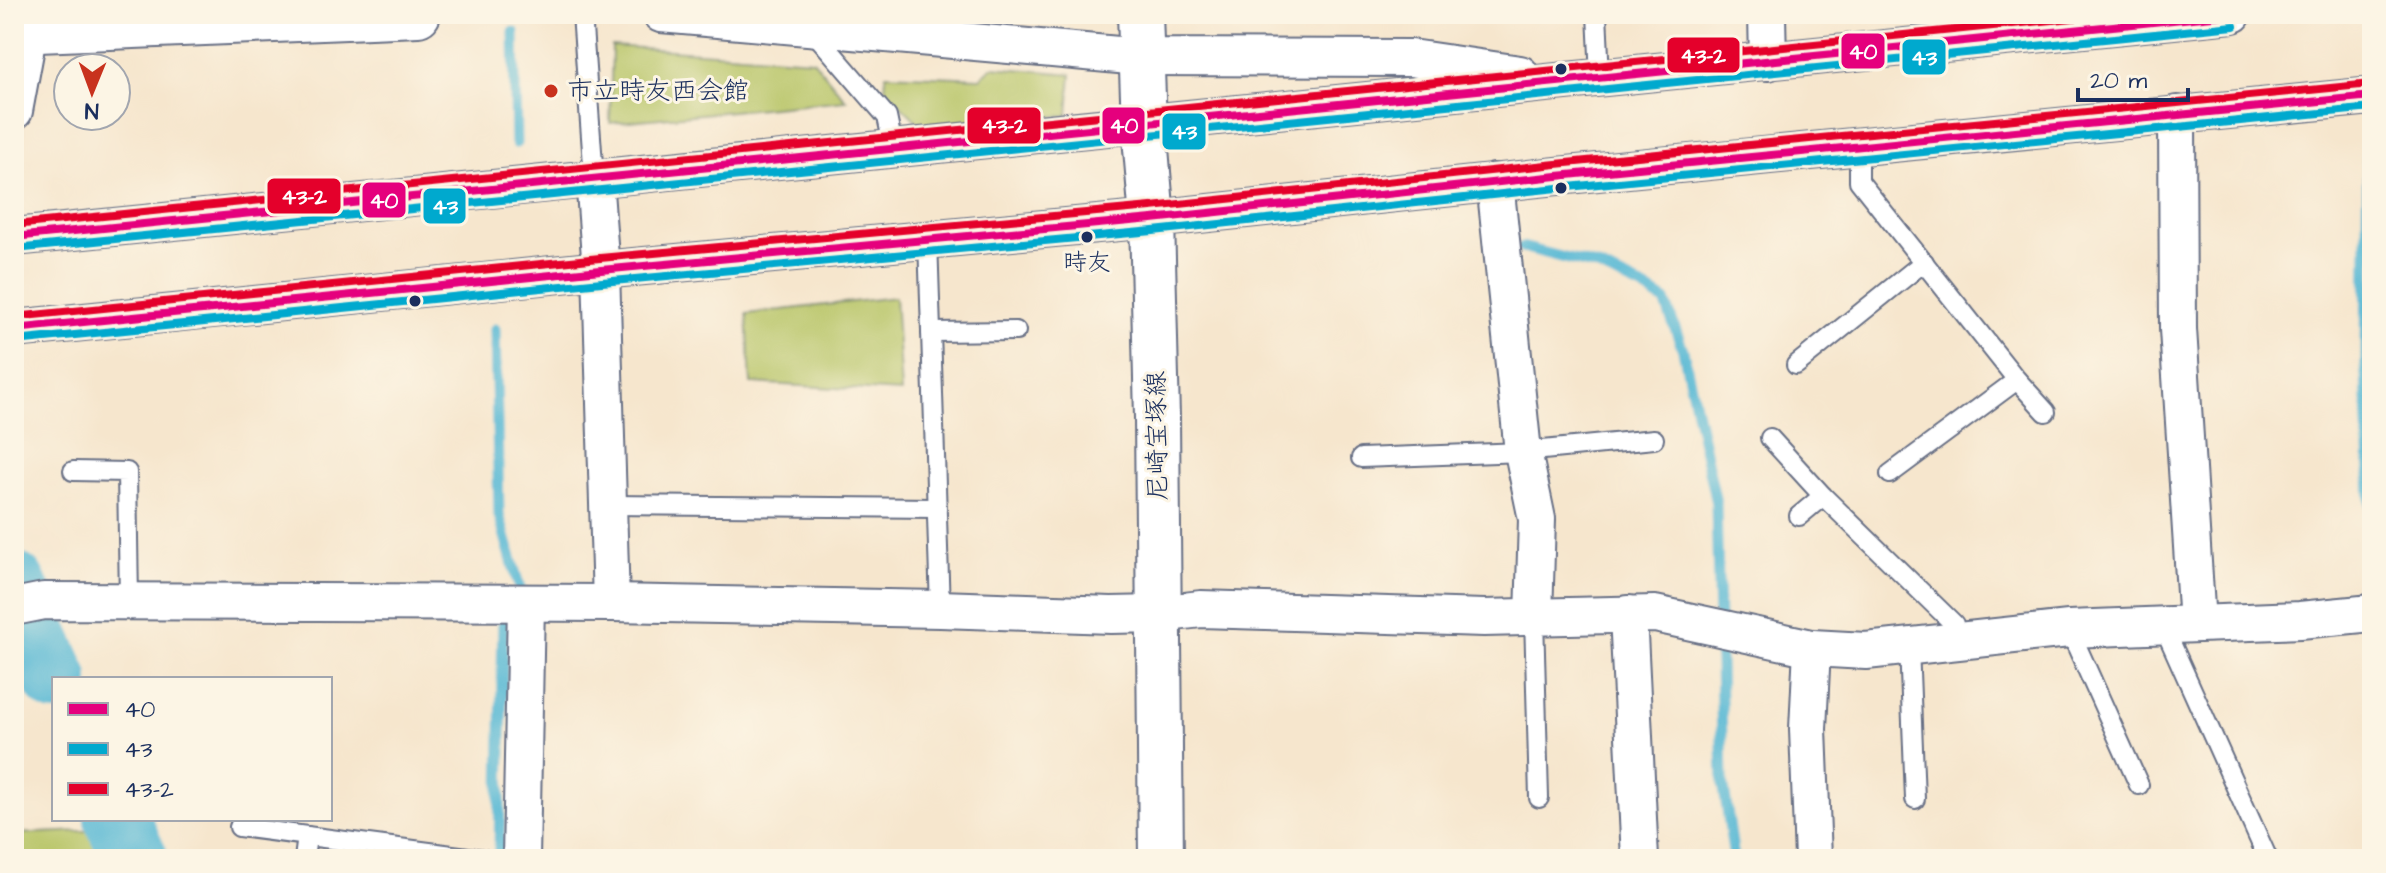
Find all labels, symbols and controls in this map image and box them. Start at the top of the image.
line badge: 40 [1840,32,1886,70]
line badge: 43-2 [1666,36,1741,74]
text: 40 [1849,37,1878,68]
line badge: 43 [1901,38,1947,76]
text: 43-2 [1680,41,1726,72]
text: 43 [1911,43,1938,74]
north arrow [52,52,132,132]
scale bar [2078,52,2188,102]
unlabelled marker [1553,61,1569,77]
text: 20 m [2090,64,2147,98]
place label: 市立時友西会館 [567,73,749,109]
marker: 市立時友西会館 [542,82,560,100]
text: N [84,95,99,126]
line badge: 43-2 [966,106,1042,145]
line badge: 40 [1101,106,1146,145]
text: 43-2 [981,111,1027,142]
text: 40 [1110,111,1139,142]
line badge: 43 [1161,112,1207,151]
text: 43 [1171,117,1198,148]
line badge: 43-2 [266,177,342,215]
unlabelled marker [1553,180,1569,196]
line badge: 40 [361,181,407,219]
text: 43-2 [281,182,327,213]
text: 40 [370,186,399,217]
line badge: 43 [422,187,467,225]
text: 43 [432,192,459,223]
marker: 時友 [1079,229,1095,245]
place label: 時友 [1063,246,1111,280]
unlabelled marker [407,293,423,309]
street label: 尼崎宝塚線 [1138,371,1176,501]
legend [52,677,332,821]
text: 40 [124,693,155,727]
text: 43 [124,733,153,767]
text: 43-2 [124,773,174,807]

